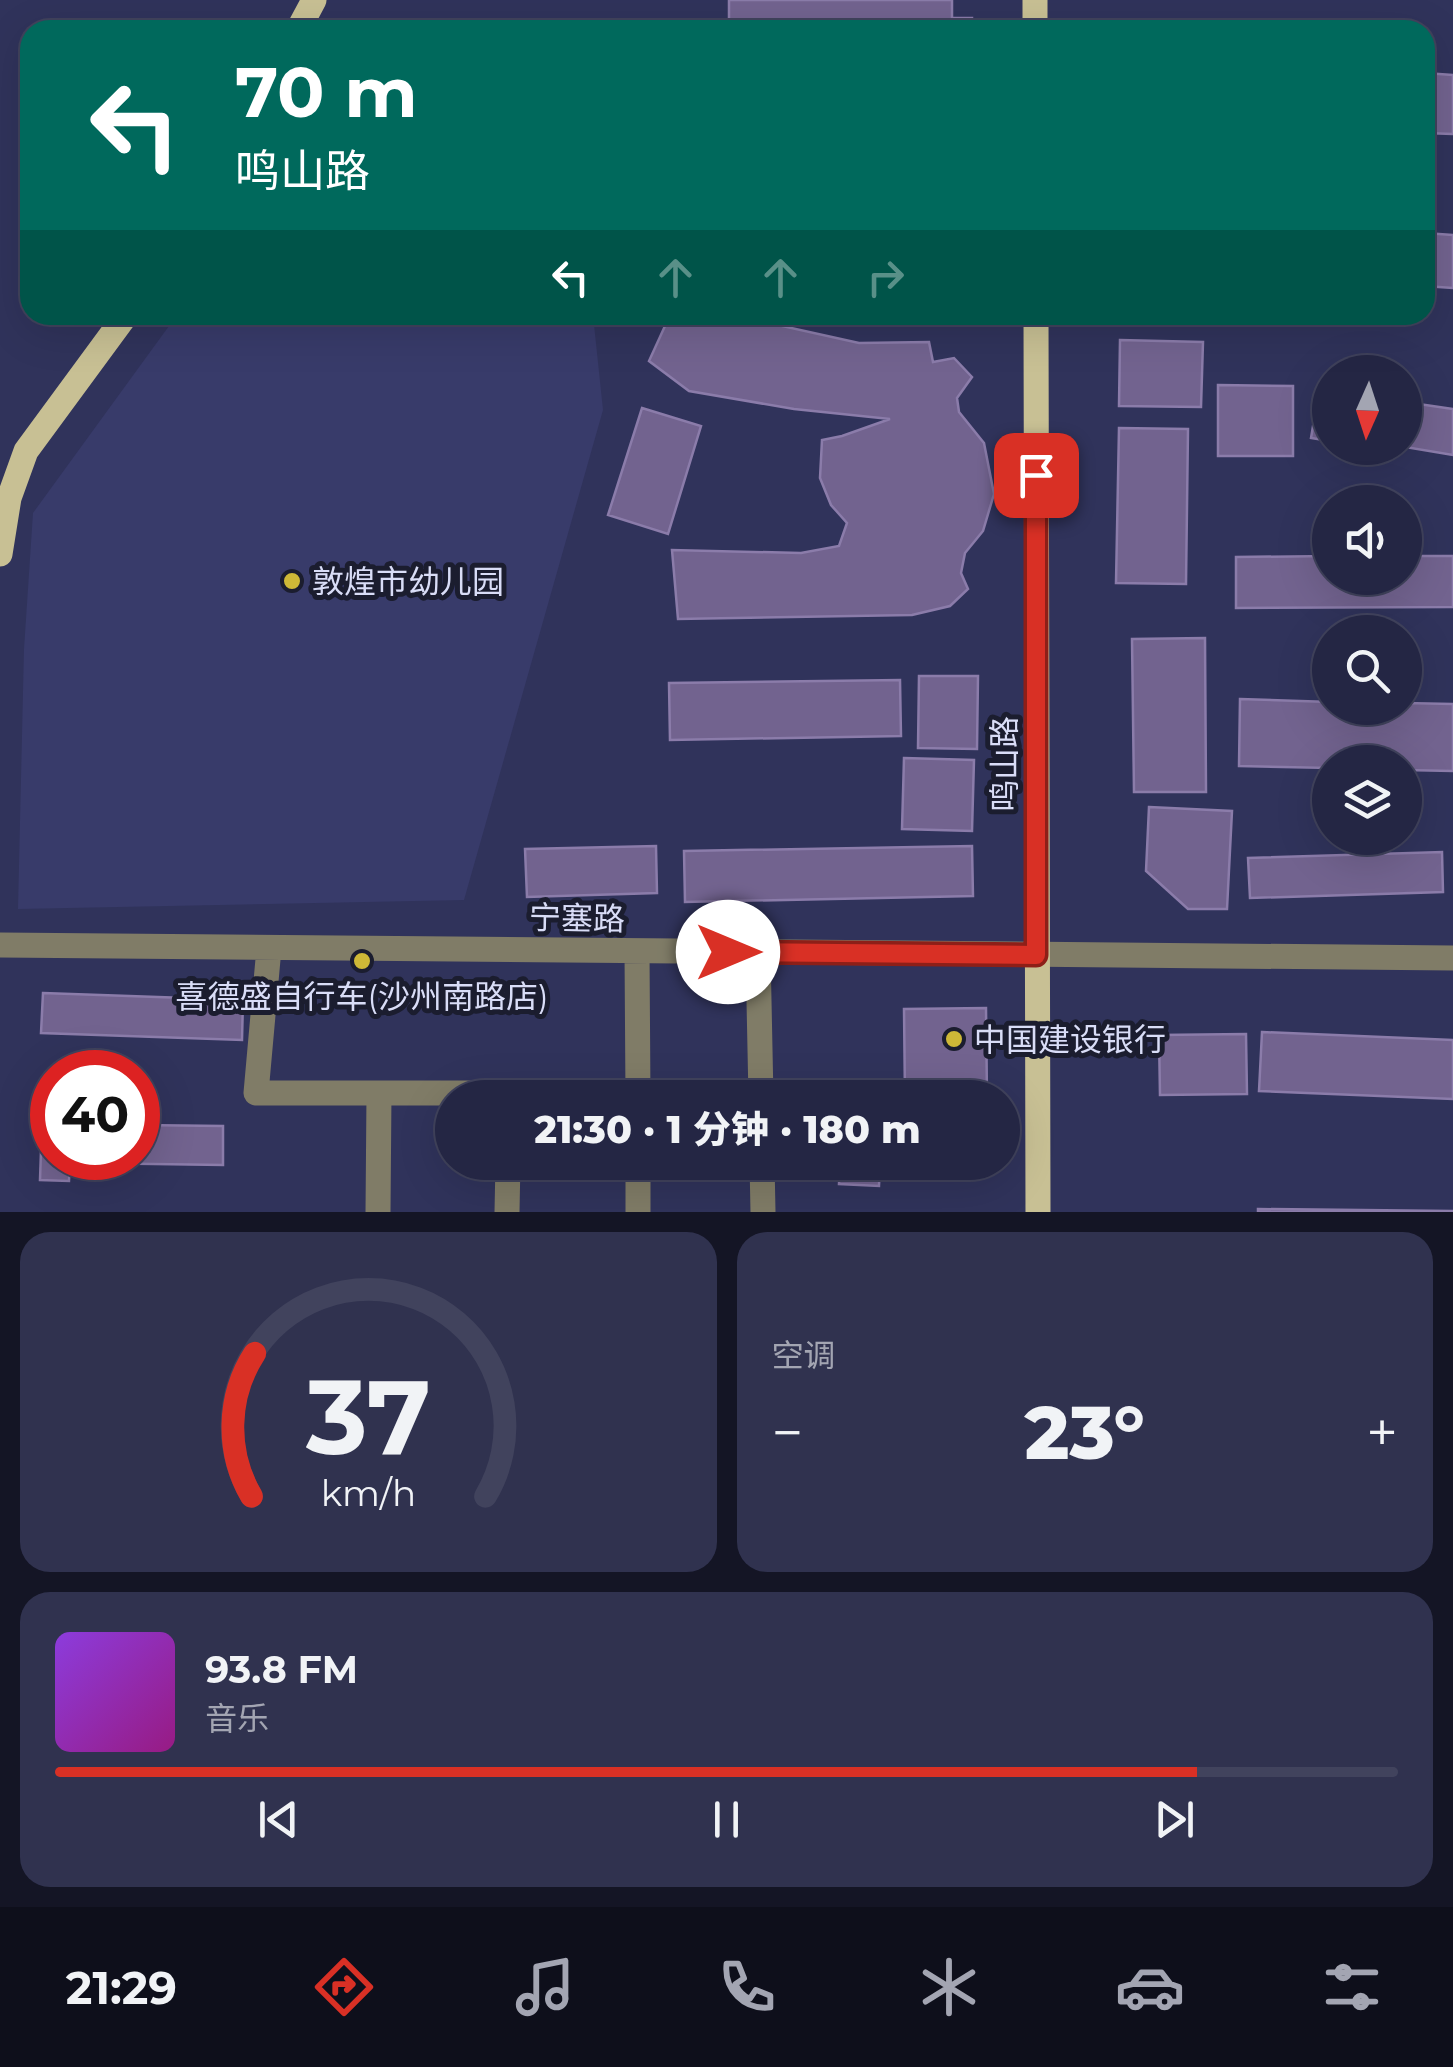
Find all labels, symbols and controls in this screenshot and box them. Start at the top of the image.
text: 70 m [235,49,418,135]
icon: left [70,60,200,190]
text: 鸣山路 [235,143,370,198]
icon: left [543,250,598,305]
icon: ahead [648,250,703,305]
icon: ahead [753,250,808,305]
icon: right [858,250,913,305]
north arrow [1312,355,1422,465]
map controls [1312,355,1422,855]
pin [994,433,1079,518]
icon: arrive [1009,448,1064,503]
button: sound [1312,485,1422,595]
place label: 敦煌市幼儿园 [312,562,504,601]
marker: 敦煌市幼儿园 [281,570,303,592]
button: search [1312,615,1422,725]
street label: 鸣山路 [985,716,1024,812]
button: layers [1312,745,1422,855]
street label: 宁塞路 [529,898,625,938]
position arrow [676,900,780,1004]
marker: 喜德盛自行车(沙州南路店) [351,950,373,972]
place label: 喜德盛自行车(沙州南路店) [175,977,549,1016]
place label: 中国建设银行 [974,1020,1166,1059]
marker: 中国建设银行 [943,1028,965,1050]
speed limit sign: 40 [30,1050,160,1180]
text: 21:30 · 1 分钟 · 180 m [534,1106,921,1153]
text: 空调 [772,1336,836,1375]
text: 37 [305,1353,431,1480]
text: 23° [1025,1386,1145,1478]
text: − [772,1399,803,1466]
text: + [1366,1399,1398,1466]
text: km/h [321,1471,416,1515]
text: 93.8 FM [205,1646,358,1693]
text: 音乐 [205,1699,269,1738]
icon: previous [251,1792,306,1847]
icon: pause [699,1792,754,1847]
icon: next [1147,1792,1202,1847]
icon: directions [309,1952,379,2022]
icon: music [510,1952,580,2022]
icon: phone [712,1952,782,2022]
icon: climate [914,1952,984,2022]
icon: car [1115,1952,1185,2022]
icon: filters [1317,1952,1387,2022]
text: 21:29 [66,1960,177,2015]

